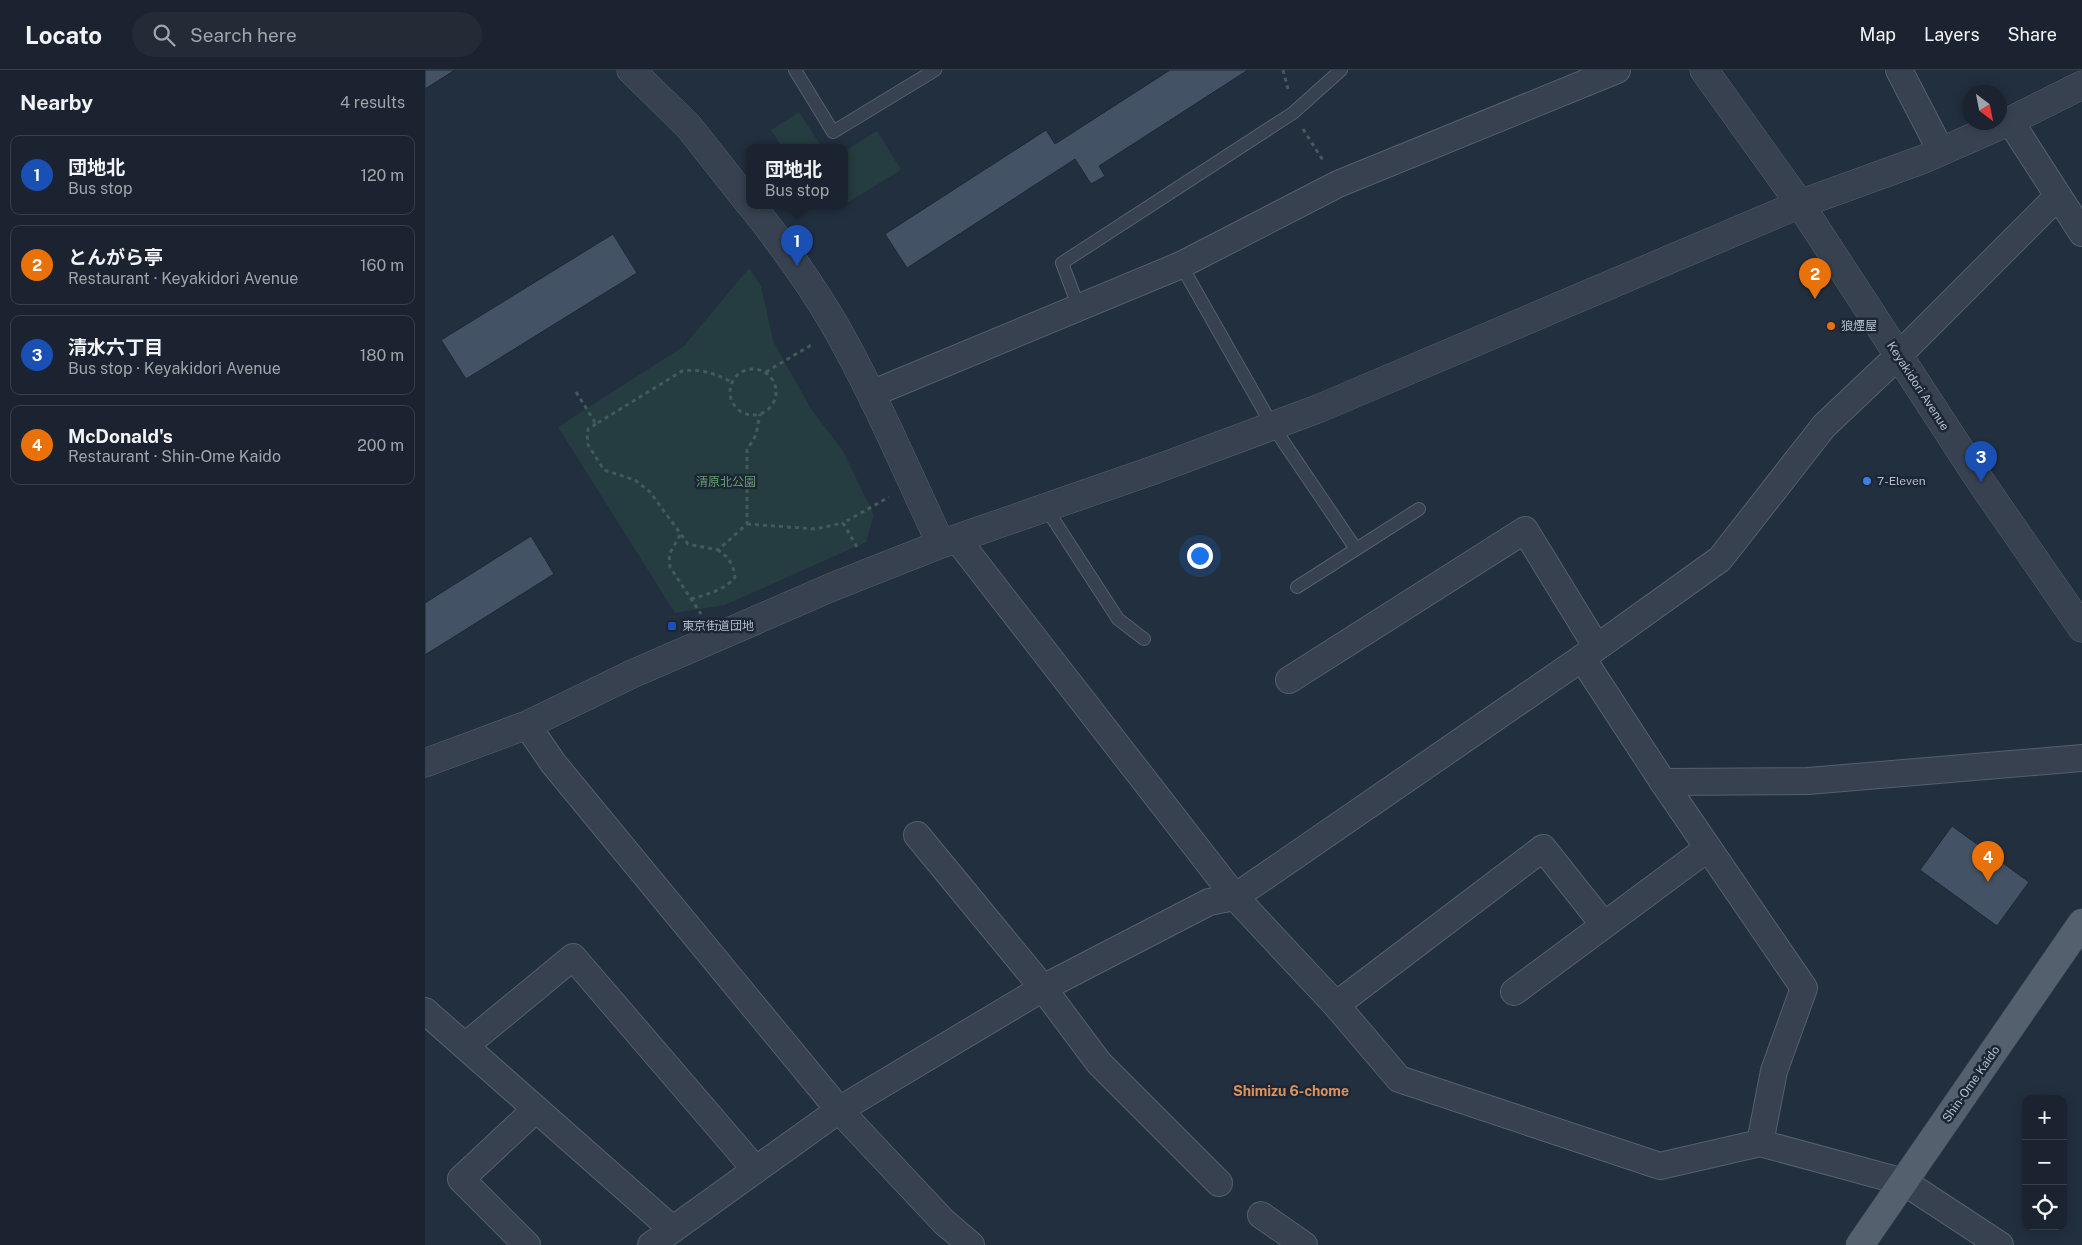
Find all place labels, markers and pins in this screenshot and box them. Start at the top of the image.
pin: 1 [781,225,813,266]
pin: 2 [1799,258,1831,299]
place label: 狼煙屋 [1841,319,1877,333]
marker: 狼煙屋 [1825,320,1837,332]
pin: 3 [1965,441,1997,482]
place label: 7-Eleven [1877,474,1926,488]
marker: 7-Eleven [1861,475,1873,487]
place label: 東京街道団地 [682,619,754,633]
marker: 東京街道団地 [666,620,678,632]
pin: 4 [1972,841,2004,882]

